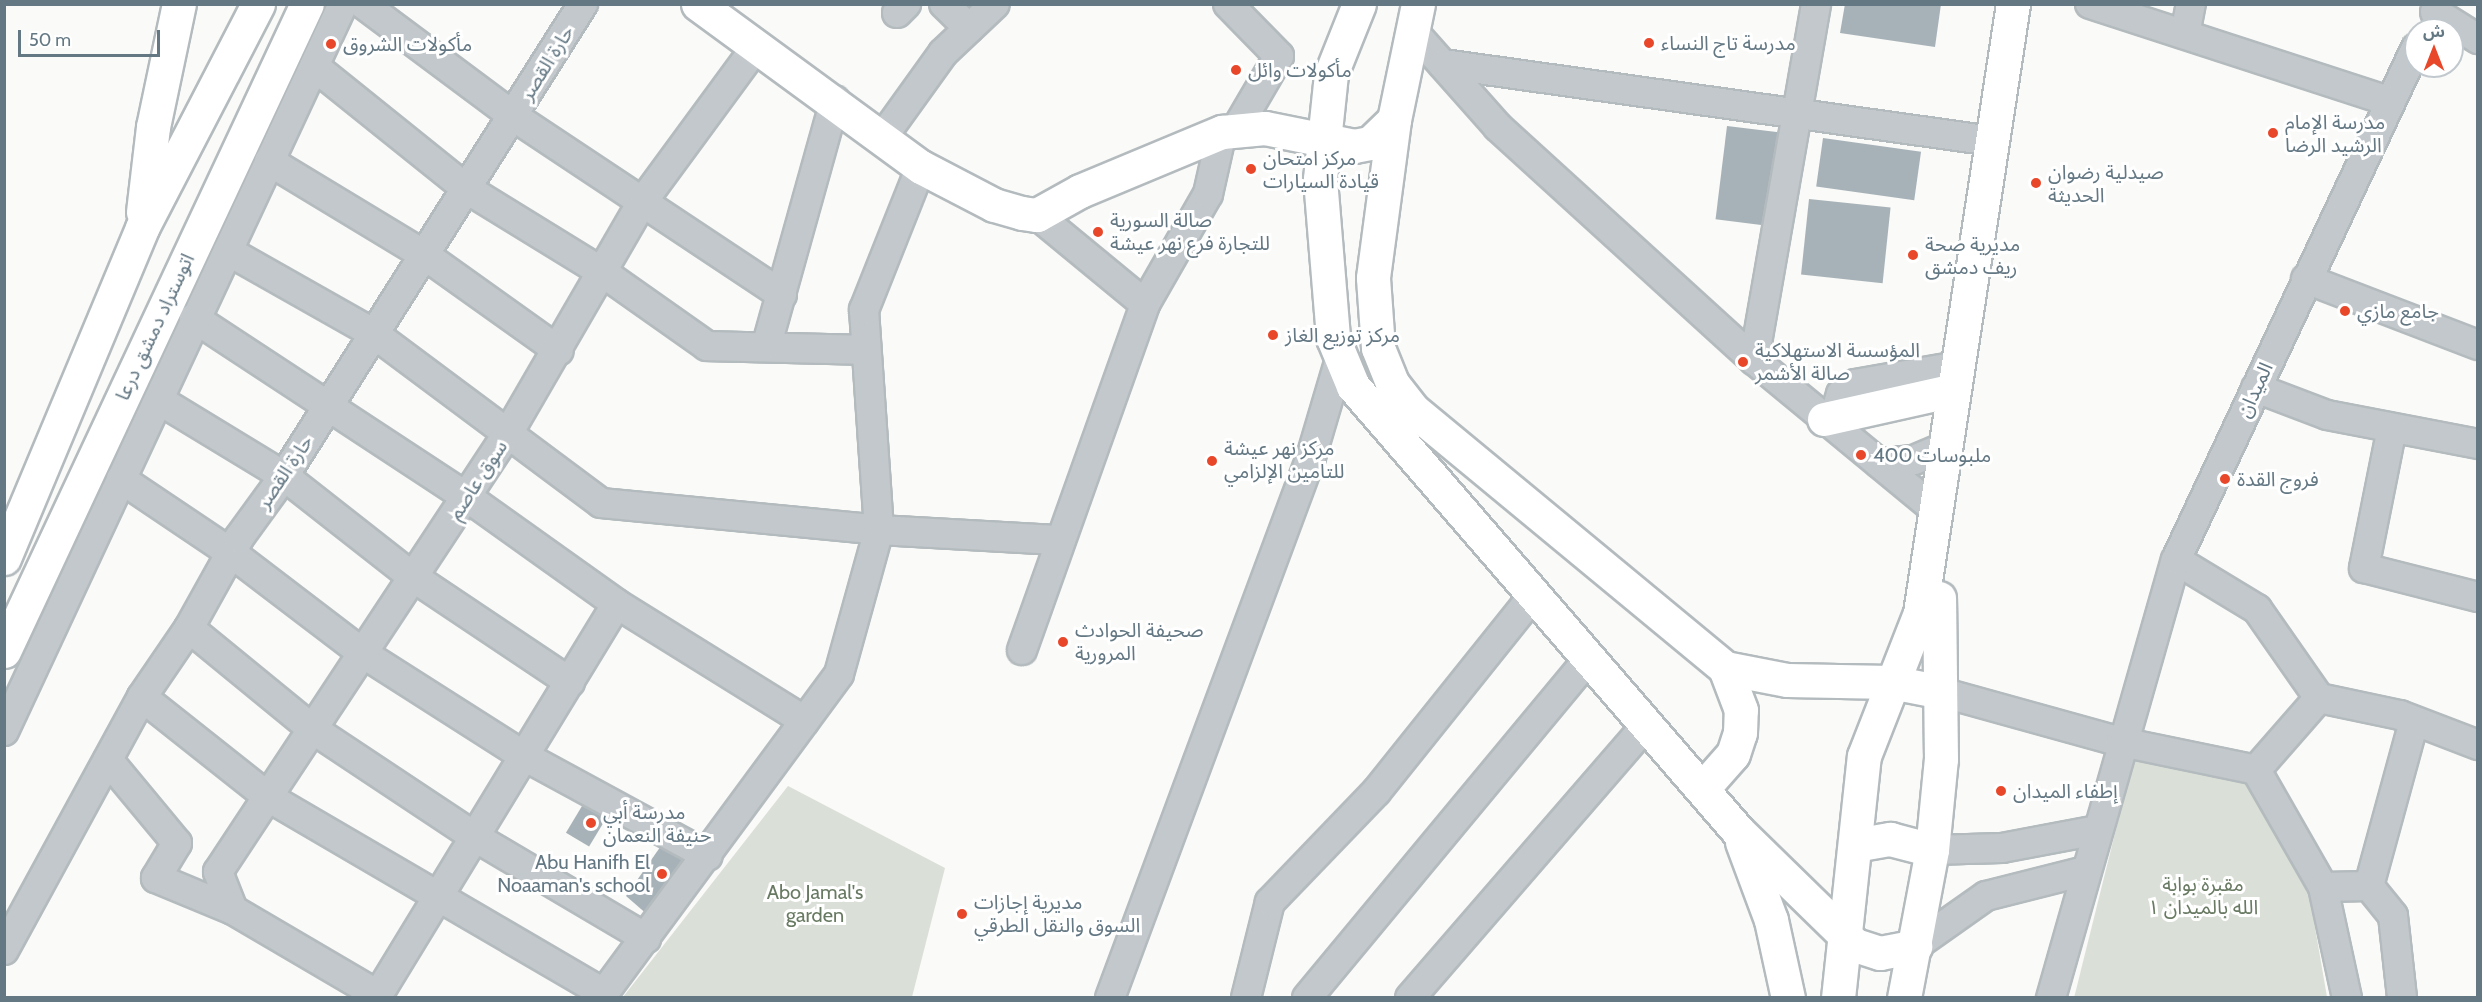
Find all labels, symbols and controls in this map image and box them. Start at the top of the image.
scale bar [21,18,164,56]
north arrow [2404,18,2464,78]
street label: حارة القصر [515,21,579,105]
text: ش [2423,22,2445,41]
text: 50 m [29,29,71,51]
place label: مدرسة تاج النساء [1661,31,1796,55]
place label: مأكولات الشروق [343,32,472,56]
marker: مدرسة تاج النساء [1642,36,1656,50]
marker: مأكولات الشروق [324,37,338,51]
place label: مأكولات وائل [1248,58,1352,82]
marker: مأكولات وائل [1229,63,1243,77]
place label: مدرسة الإمام الرشيد الرضا [2285,110,2385,157]
marker: مدرسة الإمام الرشيد الرضا [2266,126,2280,140]
place label: مركز امتحان قيادة السيارات [1263,146,1379,193]
place label: صيدلية رضوان الحديثة [2048,160,2164,207]
marker: مركز امتحان قيادة السيارات [1244,162,1258,176]
marker: صيدلية رضوان الحديثة [2029,176,2043,190]
place label: صالة السورية للتجارة فرع نهر عيشة [1110,208,1270,255]
marker: صالة السورية للتجارة فرع نهر عيشة [1091,225,1105,239]
place label: مديرية صحة ريف دمشق [1925,232,2020,279]
marker: مديرية صحة ريف دمشق [1906,248,1920,262]
street label: اتوستراد دمشق درعا [110,250,200,404]
place label: جامع مازي [2357,299,2439,323]
marker: جامع مازي [2338,304,2352,318]
place label: مركز توزيع الغاز [1285,323,1400,347]
marker: مركز توزيع الغاز [1266,328,1280,342]
place label: المؤسسة الاستهلاكية صالة الأشمر [1755,338,1920,385]
marker: المؤسسة الاستهلاكية صالة الأشمر [1736,355,1750,369]
street label: الميدان [2232,359,2278,421]
street label: حارة القصر [252,431,318,513]
street label: سوق عاصم [443,436,513,524]
place label: مركز نهر عيشة للتامين الإلزامي [1224,437,1345,484]
place label: ملبوسات 400 [1873,443,1991,467]
marker: ملبوسات 400 [1854,448,1868,462]
marker: مركز نهر عيشة للتامين الإلزامي [1205,454,1219,468]
place label: فروج القدة [2237,467,2319,491]
marker: فروج القدة [2218,472,2232,486]
place label: صحيفة الحوادث المرورية [1075,618,1204,665]
marker: صحيفة الحوادث المرورية [1056,635,1070,649]
place label: إطفاء الميدان [2013,779,2118,803]
marker: إطفاء الميدان [1994,784,2008,798]
place label: مدرسة أبي حنيفة النعمان [603,800,712,847]
marker: مدرسة أبي حنيفة النعمان [584,816,598,830]
place label: Abu Hanifh El Noaaman's school [497,850,650,897]
marker: Abu Hanifh El Noaaman's school [655,867,669,881]
park label: مقبرة بوابة الله بالميدان ١ [2148,872,2258,919]
park label: Abo Jamal's garden [767,881,863,928]
place label: مديرية إجازات السوق والنقل الطرقي [974,891,1140,938]
marker: مديرية إجازات السوق والنقل الطرقي [955,907,969,921]

